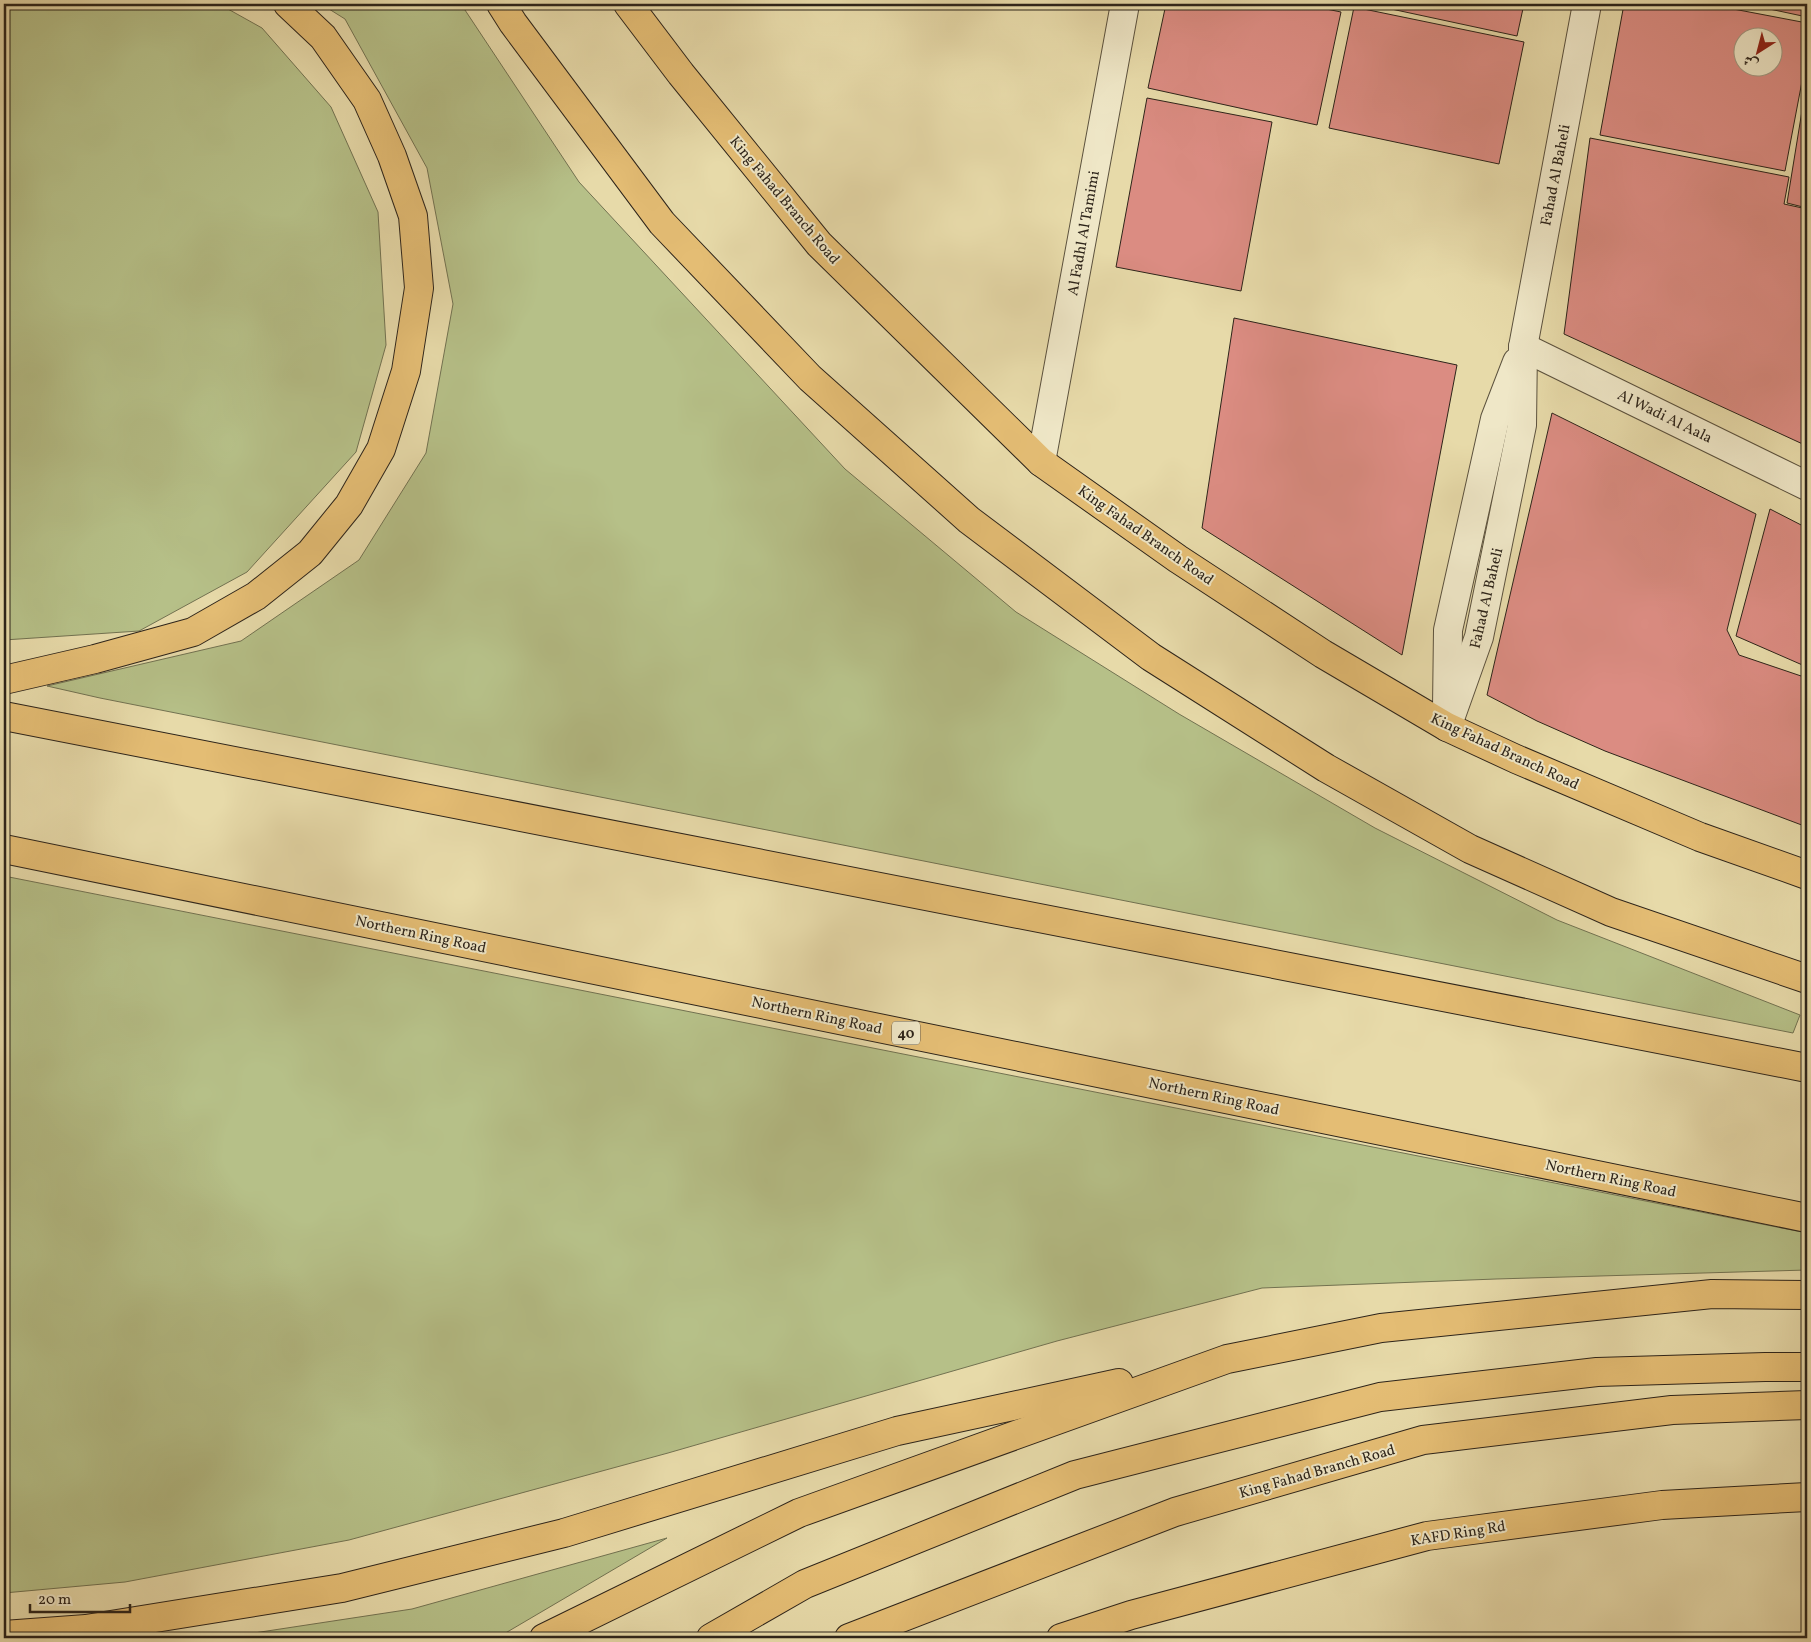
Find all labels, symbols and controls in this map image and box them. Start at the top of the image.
north arrow [1734,28,1784,78]
text: ش [1740,49,1762,73]
street label: Fahad Al Baheli [1536,123,1577,228]
street label: King Fahad Branch Road [724,132,844,270]
street label: Al Fadhl Al Tamimi [1063,169,1106,297]
street label: Al Wadi Al Aala [1613,385,1715,449]
street label: King Fahad Branch Road [1073,481,1217,591]
street label: Fahad Al Baheli [1466,546,1509,651]
street label: King Fahad Branch Road [1427,709,1582,796]
street label: Northern Ring Road [353,911,488,960]
street label: Northern Ring Road [749,992,884,1041]
road number: 40 [892,1021,920,1044]
street label: Northern Ring Road [1146,1073,1281,1122]
street label: Northern Ring Road [1543,1155,1678,1204]
street label: King Fahad Branch Road [1237,1440,1398,1505]
street label: KAFD Ring Rd [1409,1517,1507,1552]
scale bar [30,1582,130,1614]
text: 20 m [38,1590,71,1611]

